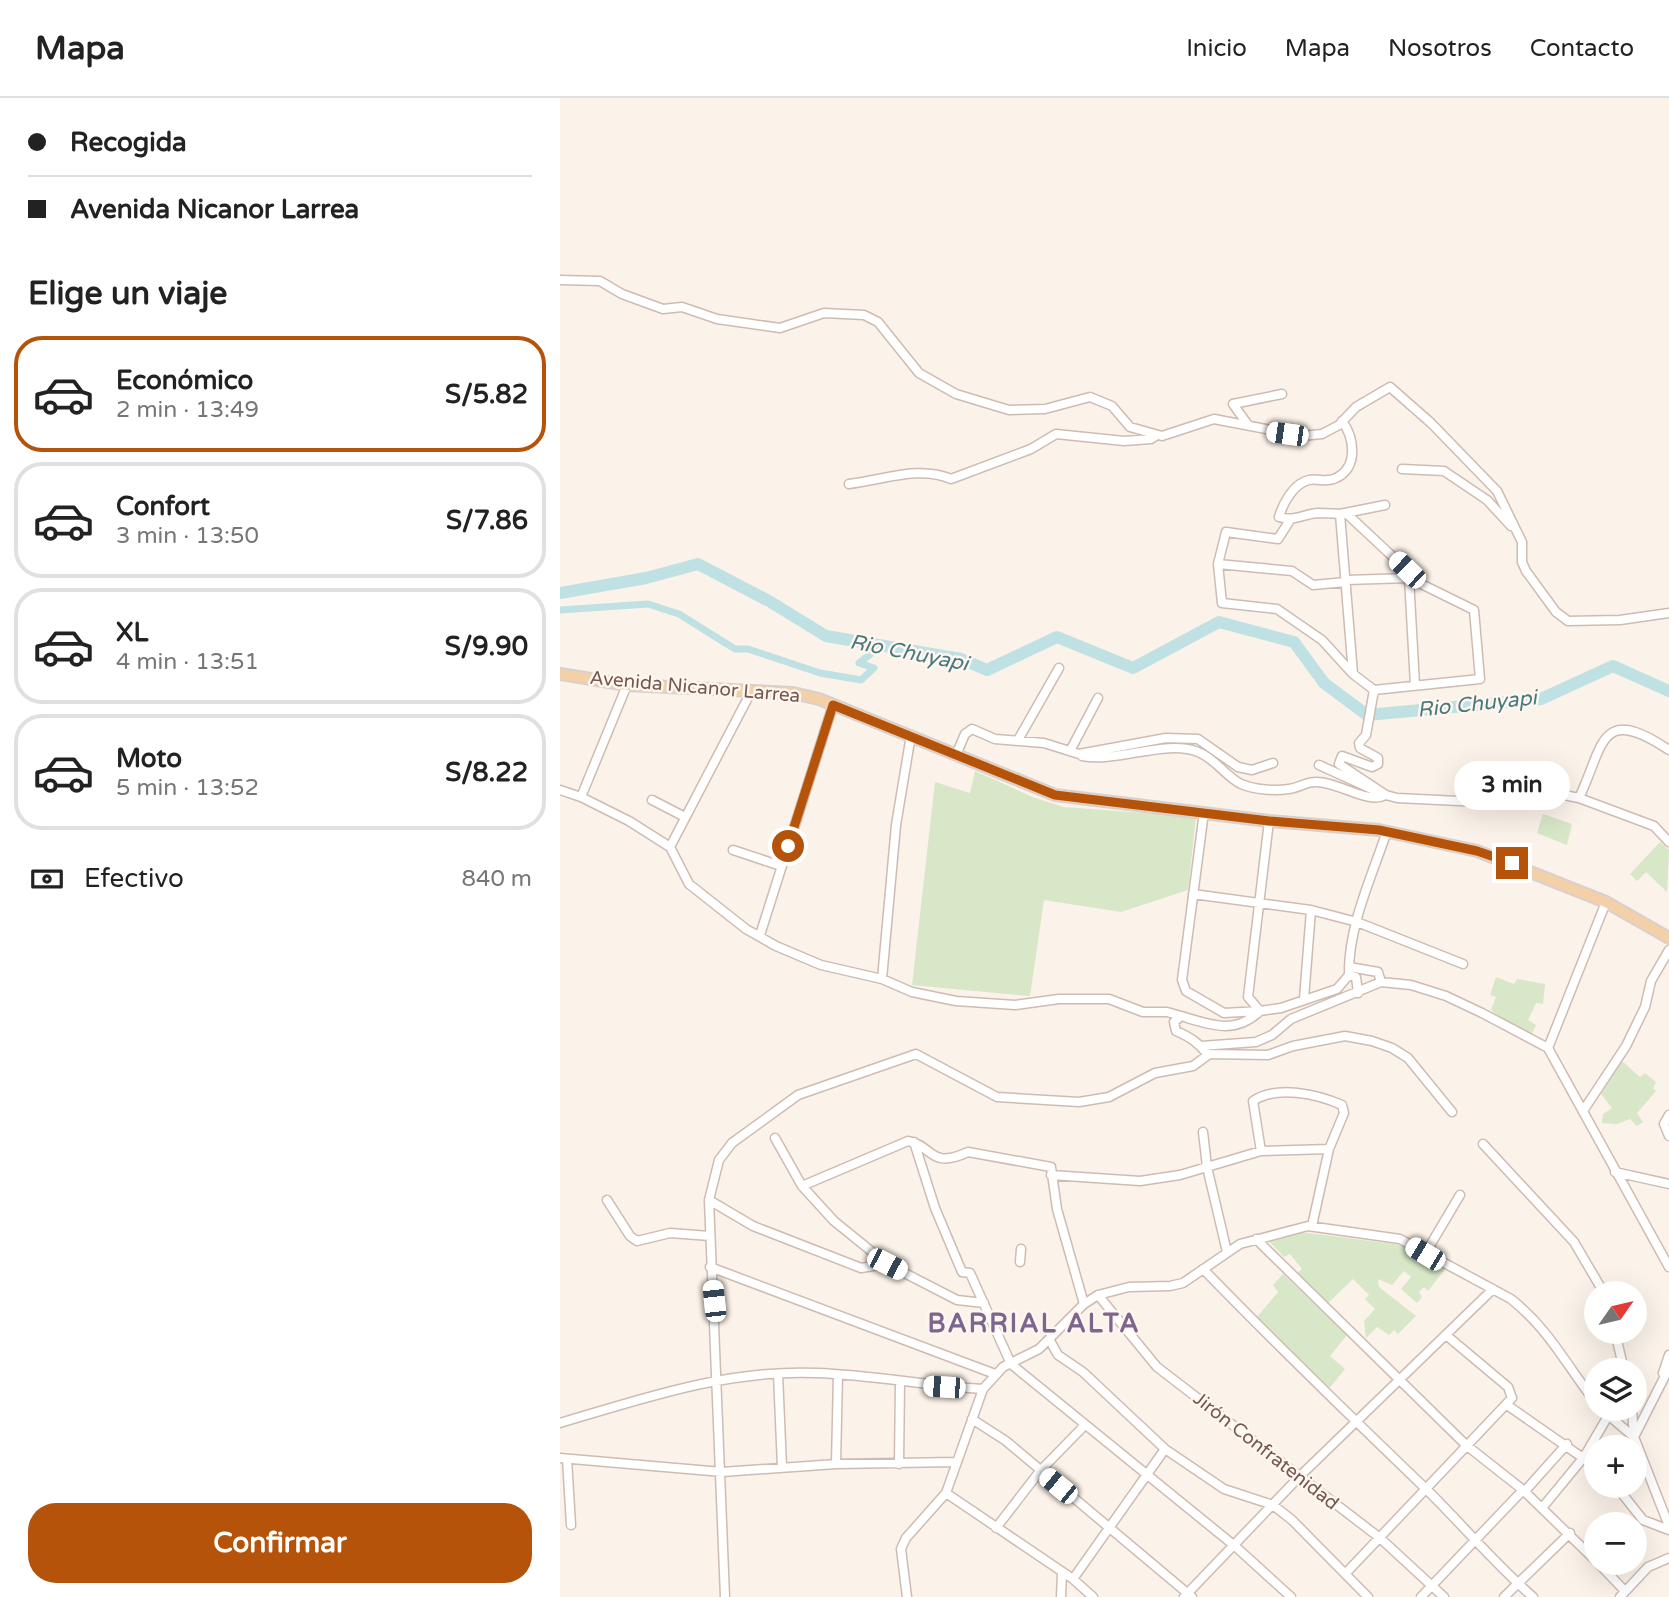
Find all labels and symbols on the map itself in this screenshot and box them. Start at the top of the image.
car [1265,421,1310,447]
car [1385,548,1430,592]
water label: Rio Chuyapi [848,629,973,677]
street label: Avenida Nicanor Larrea [589,667,801,707]
water label: Rio Chuyapi [1416,685,1541,723]
callout: 3 min [1454,762,1570,810]
route start [772,830,804,862]
route end [1496,847,1528,879]
car [1402,1234,1449,1274]
car [864,1245,911,1283]
car [702,1279,727,1323]
north arrow [1584,1281,1647,1344]
district label: BARRIAL ALTA [927,1308,1141,1339]
car [923,1375,966,1399]
street label: Jirón Confratenidad [1189,1387,1343,1515]
car [1036,1465,1081,1507]

